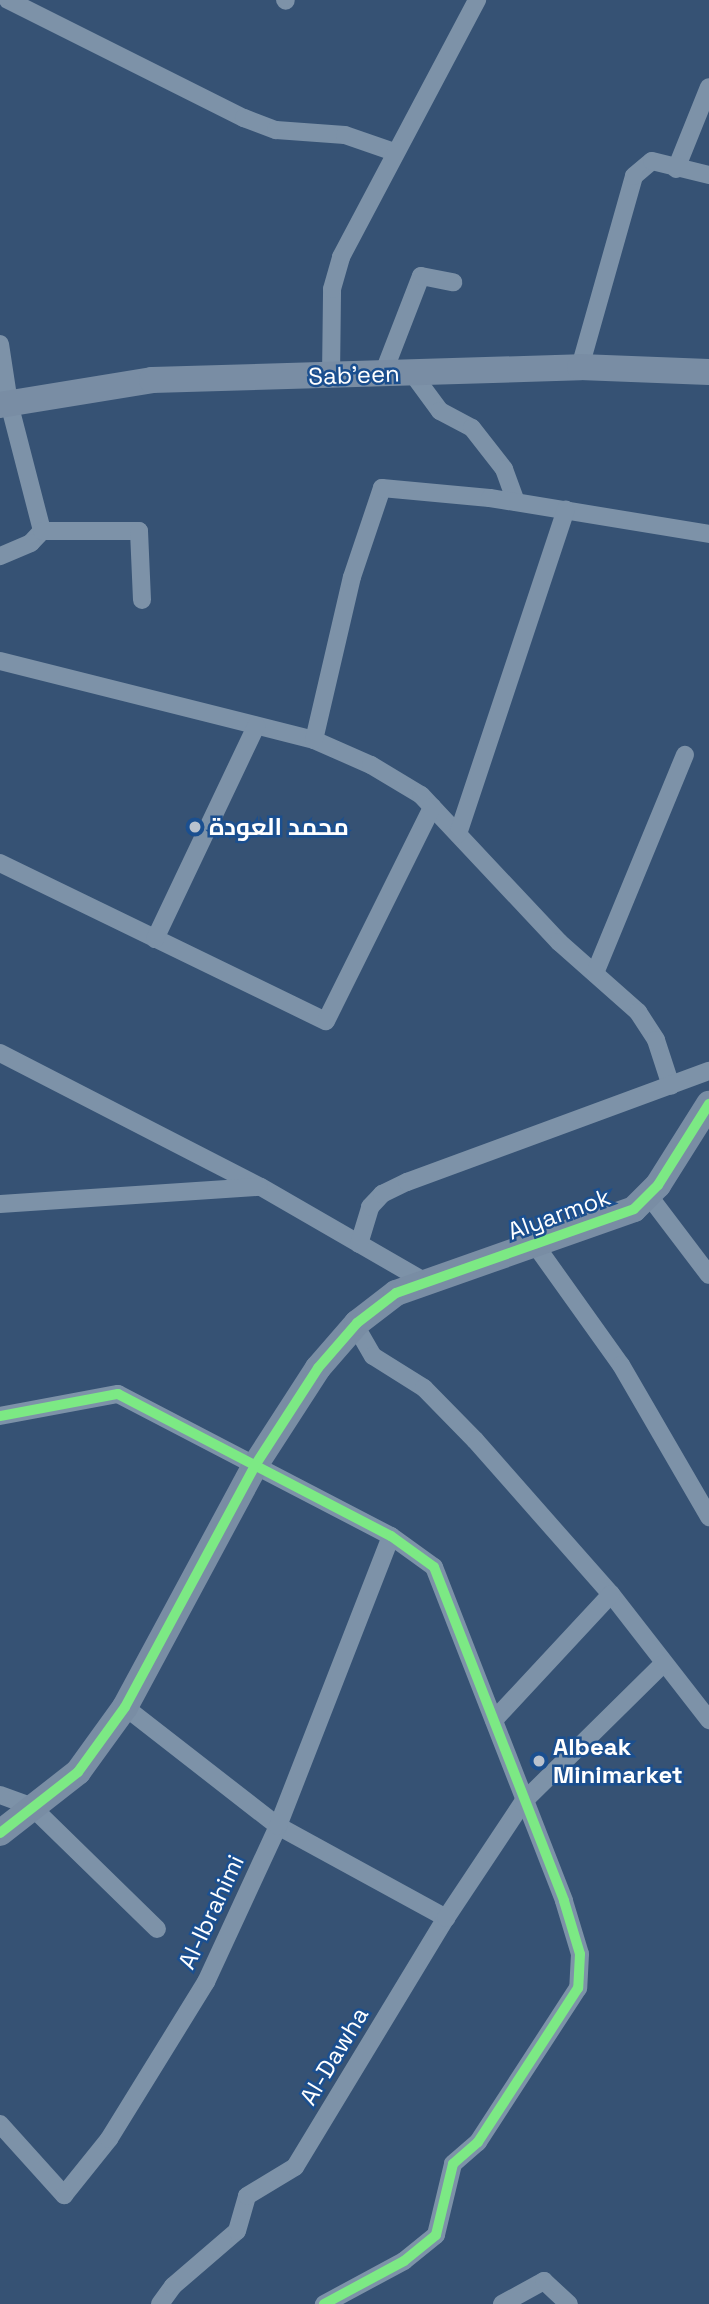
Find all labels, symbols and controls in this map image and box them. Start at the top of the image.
street label: Sab'een [308,359,400,391]
place label: محمد العودة [209,813,349,841]
marker: محمد العودة [187,819,203,835]
street label: Alyarmok [504,1182,614,1246]
place label: Albeak Minimarket [553,1733,683,1789]
marker: Albeak Minimarket [531,1753,547,1769]
street label: Al-Ibrahimi [172,1850,250,1974]
street label: Al-Dawha [294,2002,374,2110]

